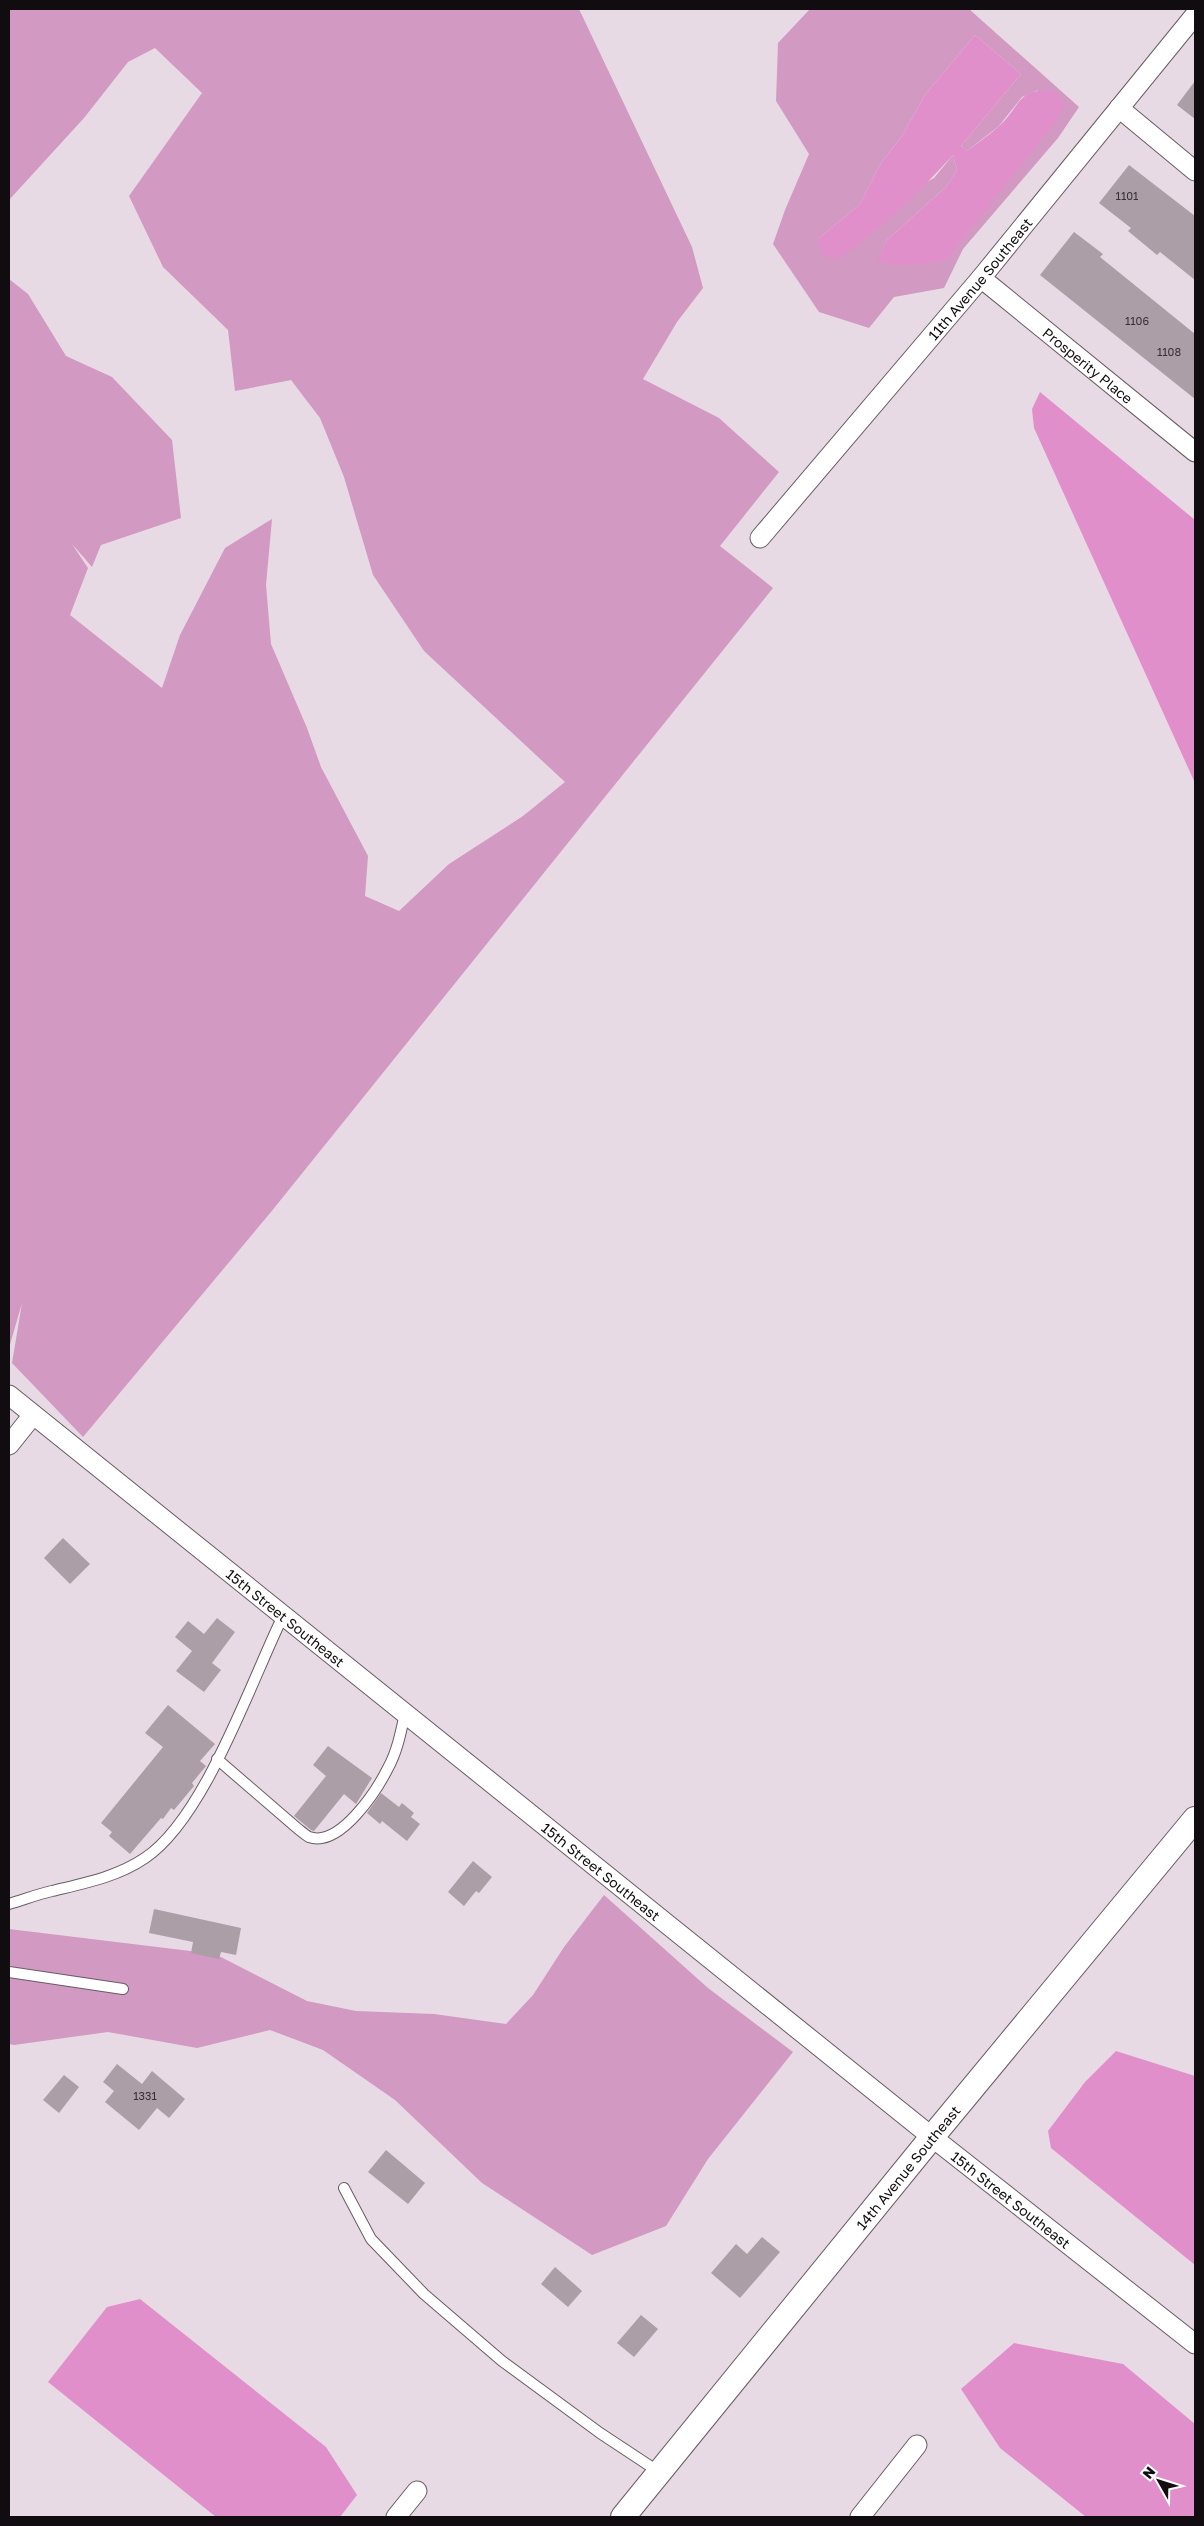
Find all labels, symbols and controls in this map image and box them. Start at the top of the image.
house number: 1101 [1116,189,1138,202]
street label: 11th Avenue Southeast [924,214,1035,343]
house number: 1106 [1125,314,1149,327]
street label: Prosperity Place [1040,323,1136,407]
house number: 1108 [1157,345,1181,358]
street label: 15th Street Southeast [223,1565,348,1670]
street label: 15th Street Southeast [539,1819,664,1924]
house number: 1331 [133,2089,157,2102]
street label: 14th Avenue Southeast [852,2102,963,2233]
street label: 15th Street Southeast [948,2147,1074,2251]
north arrow [1134,2456,1184,2506]
text: N [1139,2463,1158,2482]

